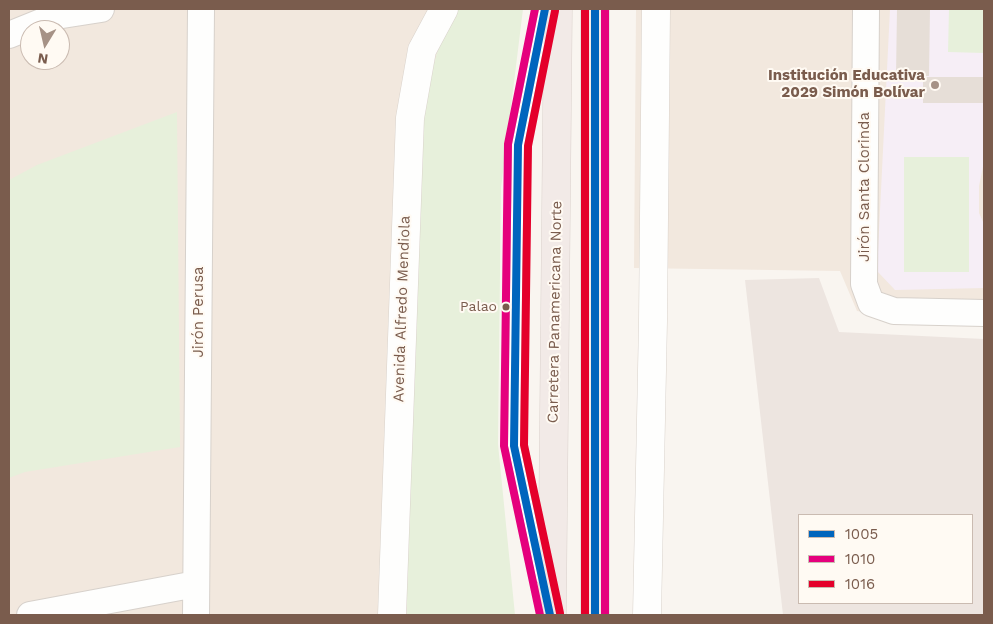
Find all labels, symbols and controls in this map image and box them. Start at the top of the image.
north arrow [20,20,70,70]
text: N [36,50,49,68]
place label: Institución Educativa 2029 Simón Bolívar [768,67,925,102]
marker: Institución Educativa 2029 Simón Bolívar [929,79,941,91]
street label: Jirón Santa Clorinda [856,112,874,262]
street label: Carretera Panamericana Norte [544,201,566,423]
street label: Avenida Alfredo Mendiola [390,215,414,403]
street label: Jirón Perusa [190,266,208,358]
place label: Palao [460,299,497,315]
marker: Palao [501,302,511,312]
legend [798,514,973,604]
text: 1005 [845,525,878,543]
text: 1010 [845,550,875,568]
text: 1016 [845,575,875,593]

